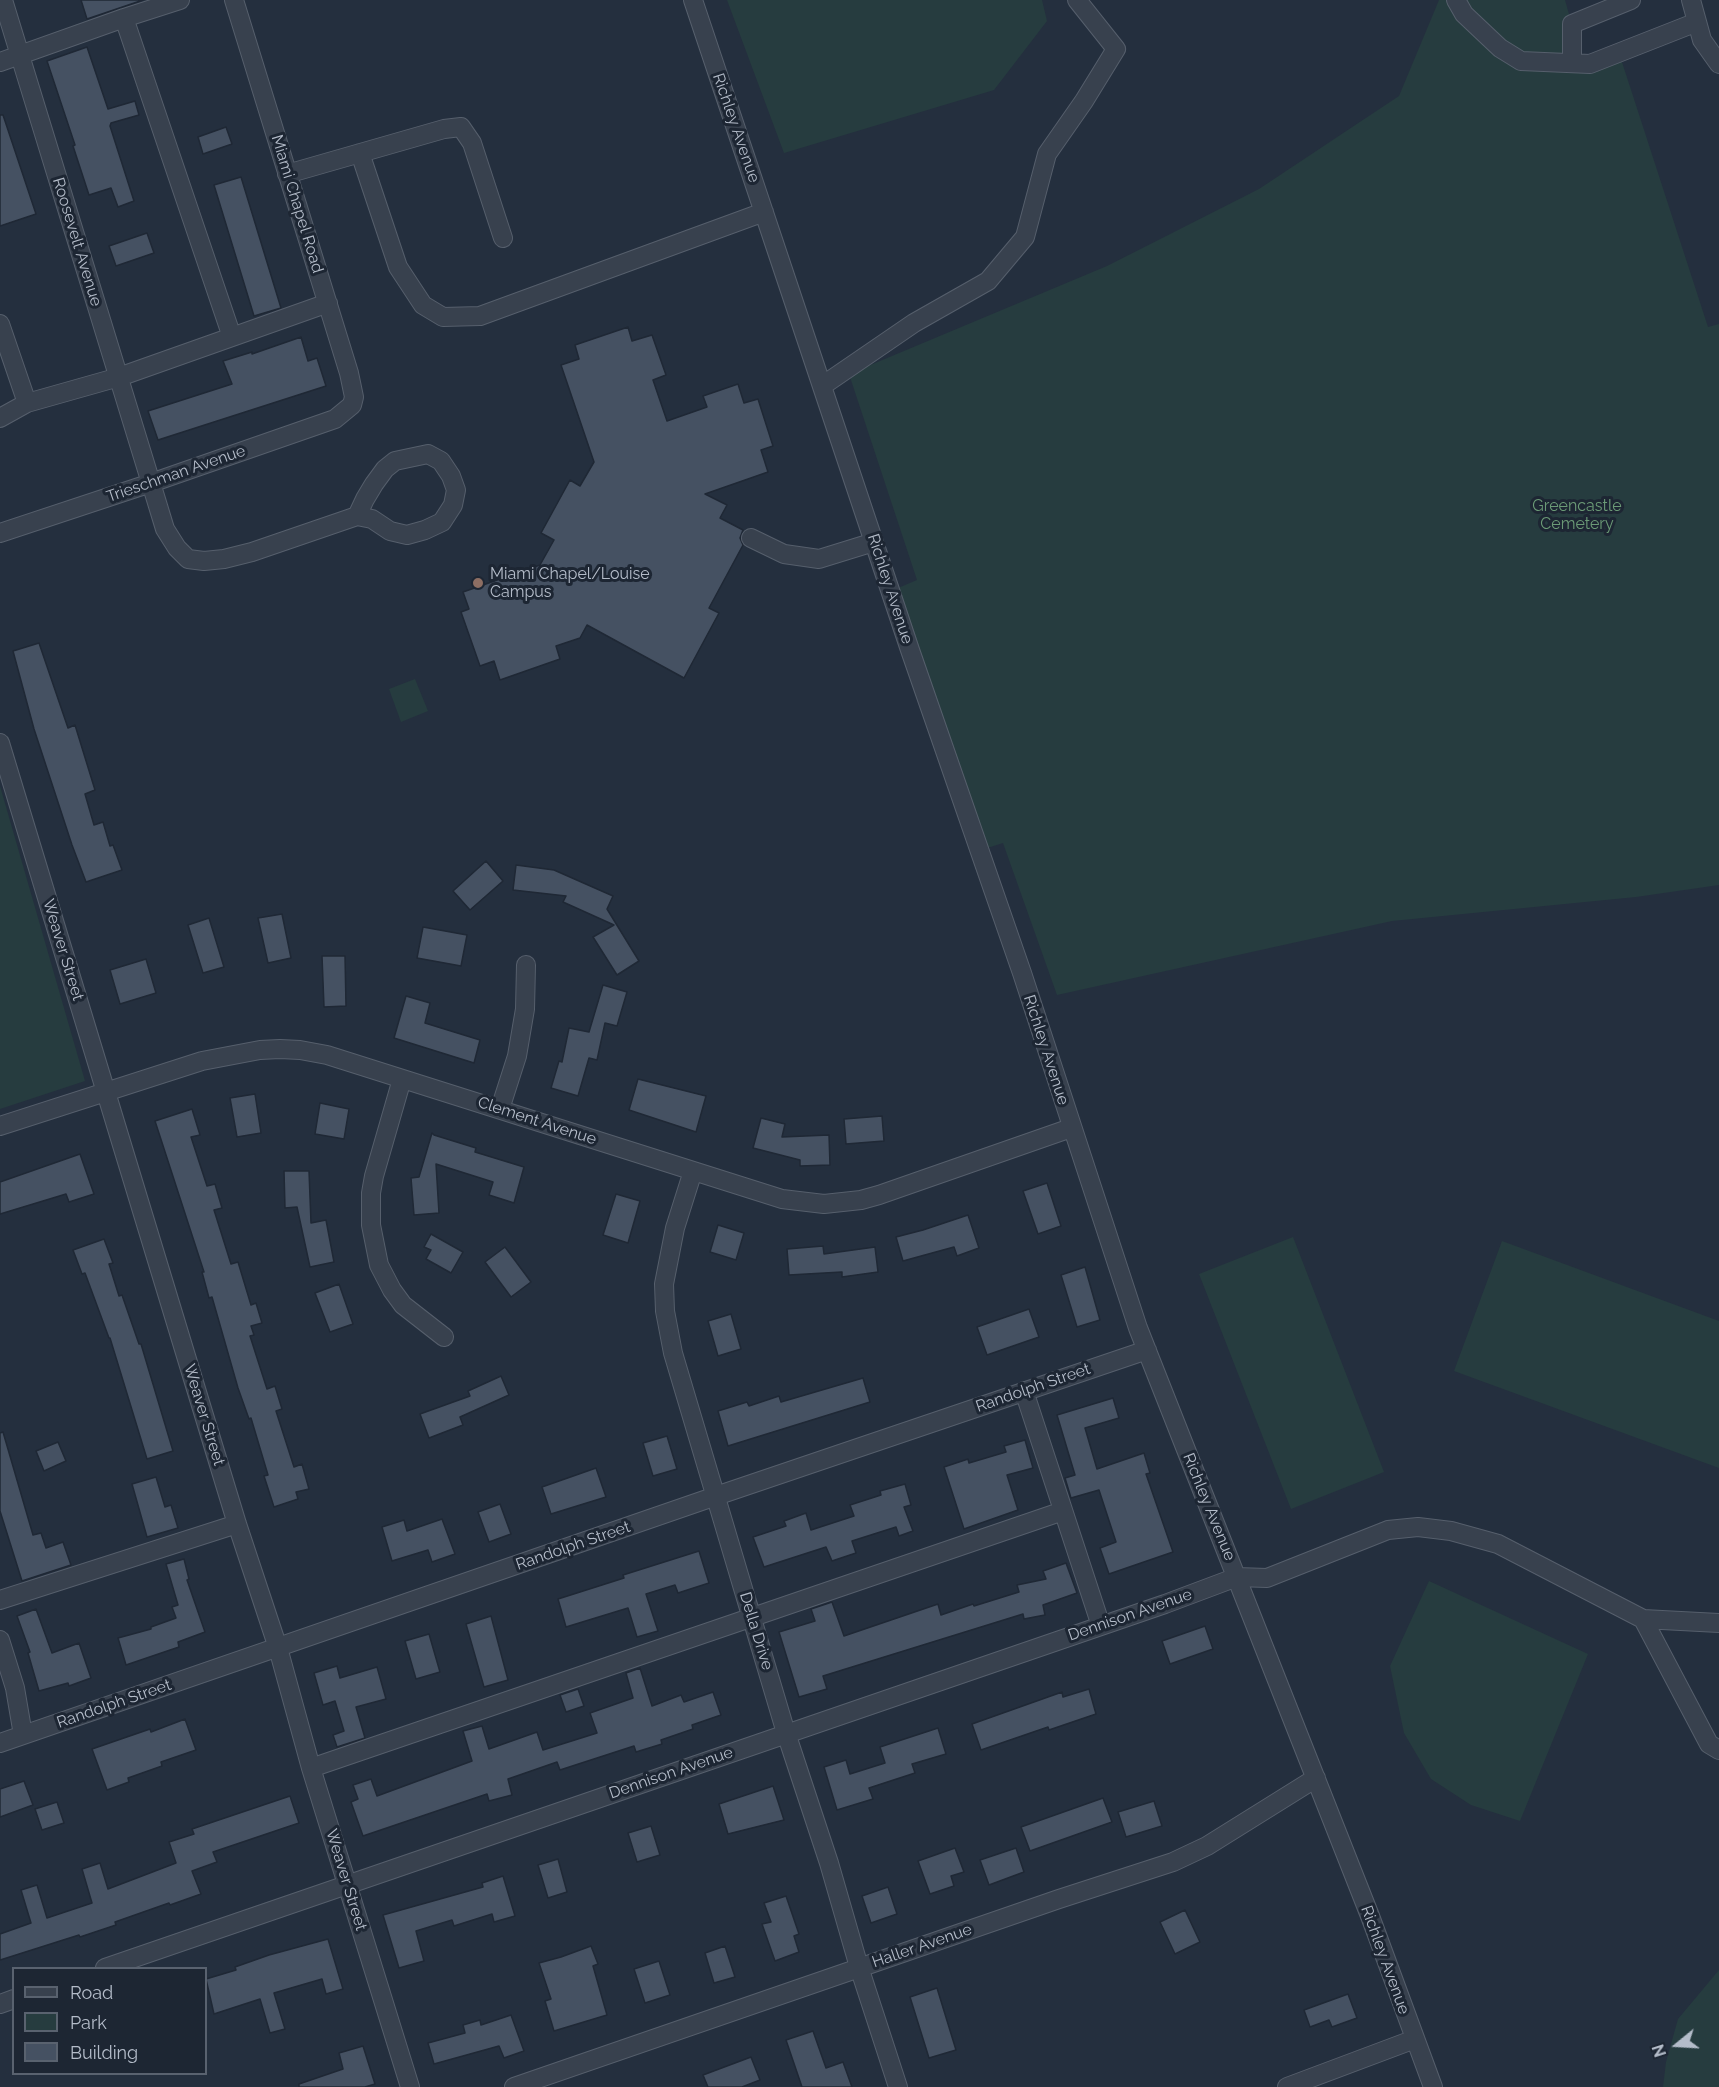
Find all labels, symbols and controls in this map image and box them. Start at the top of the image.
street label: Richley Avenue [708,71,764,185]
street label: Miami Chapel Road [267,133,327,275]
street label: Roosevelt Avenue [48,175,106,309]
street label: Trieschman Avenue [104,441,248,507]
park label: Greencastle Cemetery [1532,496,1622,534]
street label: Richley Avenue [863,532,917,646]
place label: Miami Chapel/Louise Campus [490,564,650,602]
marker: Miami Chapel/Louise Campus [471,576,485,590]
street label: Weaver Street [38,897,88,1003]
street label: Richley Avenue [1019,993,1073,1107]
street label: Clement Avenue [475,1093,599,1149]
street label: Randolph Street [973,1359,1093,1417]
street label: Weaver Street [179,1362,229,1468]
street label: Richley Avenue [1179,1450,1239,1564]
street label: Randolph Street [513,1517,633,1575]
street label: Dennison Avenue [1066,1585,1194,1645]
street label: Della Drive [735,1590,777,1672]
street label: Randolph Street [54,1675,174,1733]
street label: Dennison Avenue [607,1743,735,1803]
street label: Weaver Street [321,1827,371,1933]
street label: Richley Avenue [1356,1903,1414,2017]
street label: Haller Avenue [870,1920,974,1972]
legend [12,1967,207,2075]
text: Road [70,1982,113,2003]
text: Park [70,2012,107,2033]
north arrow [1647,2015,1707,2075]
text: Building [70,2042,138,2063]
text: N [1648,2042,1670,2059]

